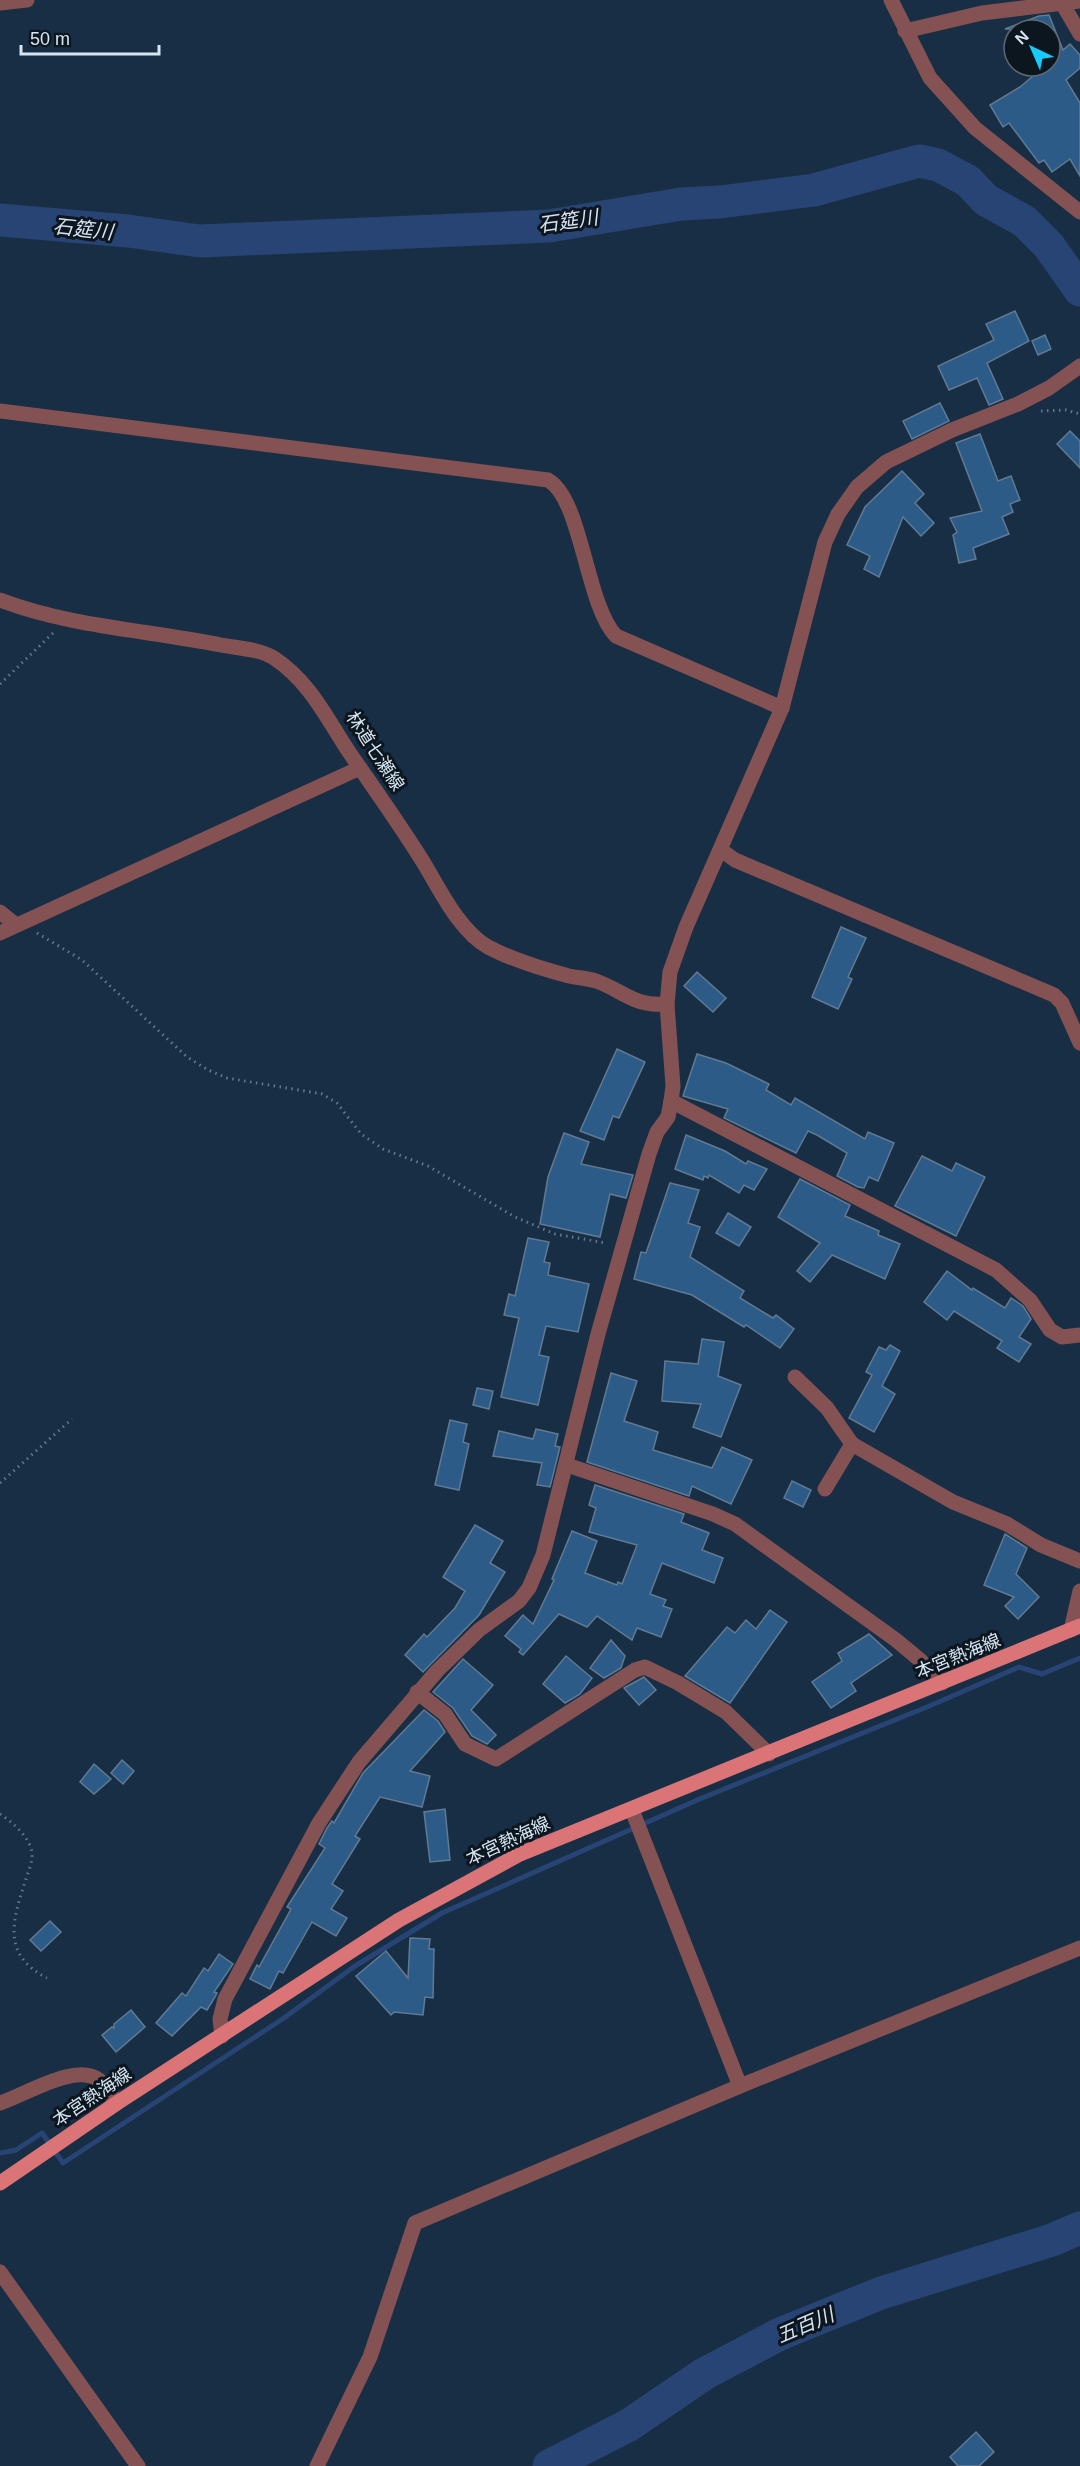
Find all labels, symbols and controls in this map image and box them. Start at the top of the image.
scale bar [21,18,159,56]
north arrow [1002,18,1062,78]
text: N [1012,27,1032,48]
text: 50 m [30,29,70,49]
water label: 石筵川 [537,206,601,236]
water label: 石筵川 [52,215,116,243]
street label: 林道七瀬線 [342,708,408,794]
street label: 本宮熱海線 [913,1630,1003,1682]
street label: 本宮熱海線 [463,1813,553,1869]
street label: 本宮熱海線 [49,2064,135,2130]
water label: 五百川 [773,2302,839,2347]

